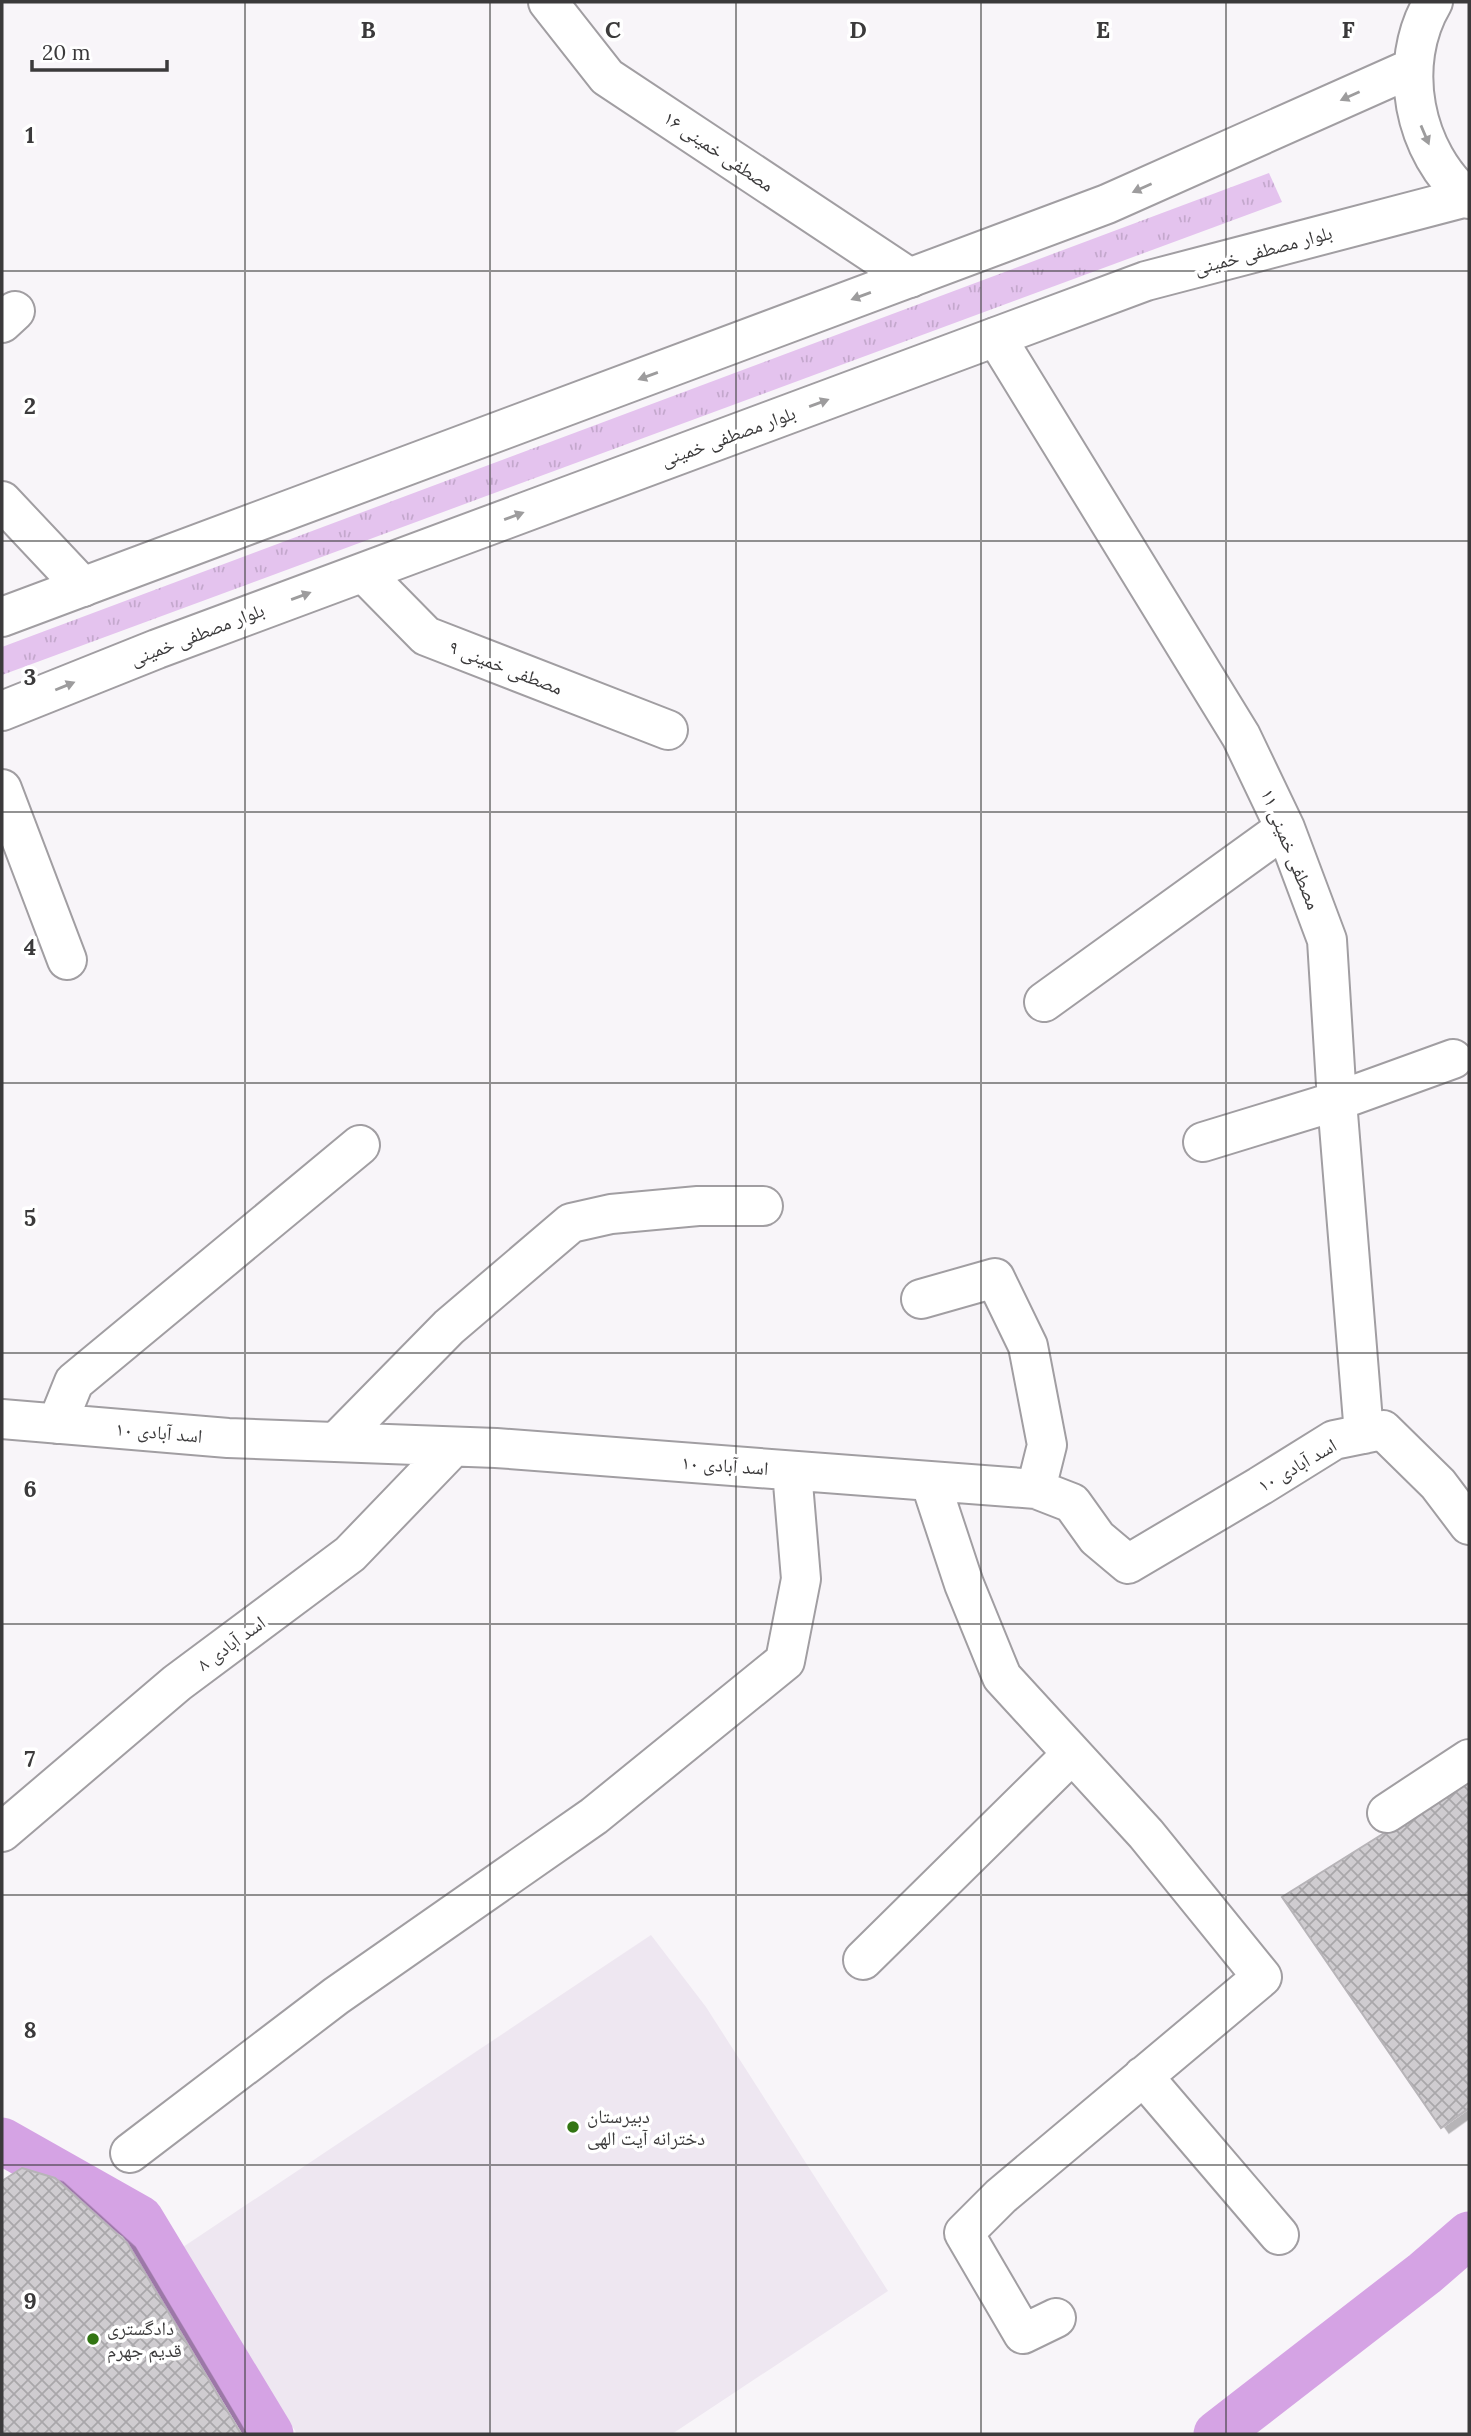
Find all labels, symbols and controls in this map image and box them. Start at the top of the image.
text: B [360,15,376,44]
text: C [605,15,621,44]
text: D [849,15,867,44]
text: E [1096,15,1110,44]
text: F [1341,15,1355,44]
scale bar [32,28,166,72]
text: 20 m [42,39,91,66]
one-way arrow [1340,90,1360,102]
street label: مصطفی خمینی ۱۶ [659,105,779,197]
text: 1 [25,120,35,149]
one-way arrow [1419,125,1431,145]
one-way arrow [1132,182,1152,194]
street label: بلوار مصطفی خمینی [1191,220,1335,280]
one-way arrow [850,291,871,302]
one-way arrow [637,371,658,382]
text: 2 [24,391,36,420]
one-way arrow [808,397,829,408]
street label: بلوار مصطفی خمینی [657,400,799,472]
one-way arrow [503,511,524,522]
one-way arrow [290,590,311,601]
street label: بلوار مصطفی خمینی [127,597,267,671]
street label: مصطفی خمینی ۹ [446,634,566,700]
text: 3 [24,662,36,691]
one-way arrow [55,680,76,691]
street label: مصطفی خمینی ۱۱ [1256,785,1326,913]
text: 4 [24,932,36,961]
text: 5 [24,1203,36,1232]
street label: اسد آبادی ۱۰ [114,1416,204,1448]
street label: اسد آبادی ۱۰ [1253,1433,1341,1497]
street label: اسد آبادی ۱۰ [681,1450,769,1480]
text: 6 [23,1474,37,1503]
street label: اسد آبادی ۸ [192,1610,270,1676]
text: 7 [25,1744,36,1773]
text: 8 [23,2015,37,2044]
place label: دبیرستان دخترانه آیت الهی [587,2104,705,2150]
marker: دبیرستان دخترانه آیت الهی [565,2119,581,2135]
text: 9 [23,2286,37,2315]
place label: دادگستری قدیم جهرم [107,2316,182,2364]
marker: دادگستری قدیم جهرم [85,2331,101,2347]

